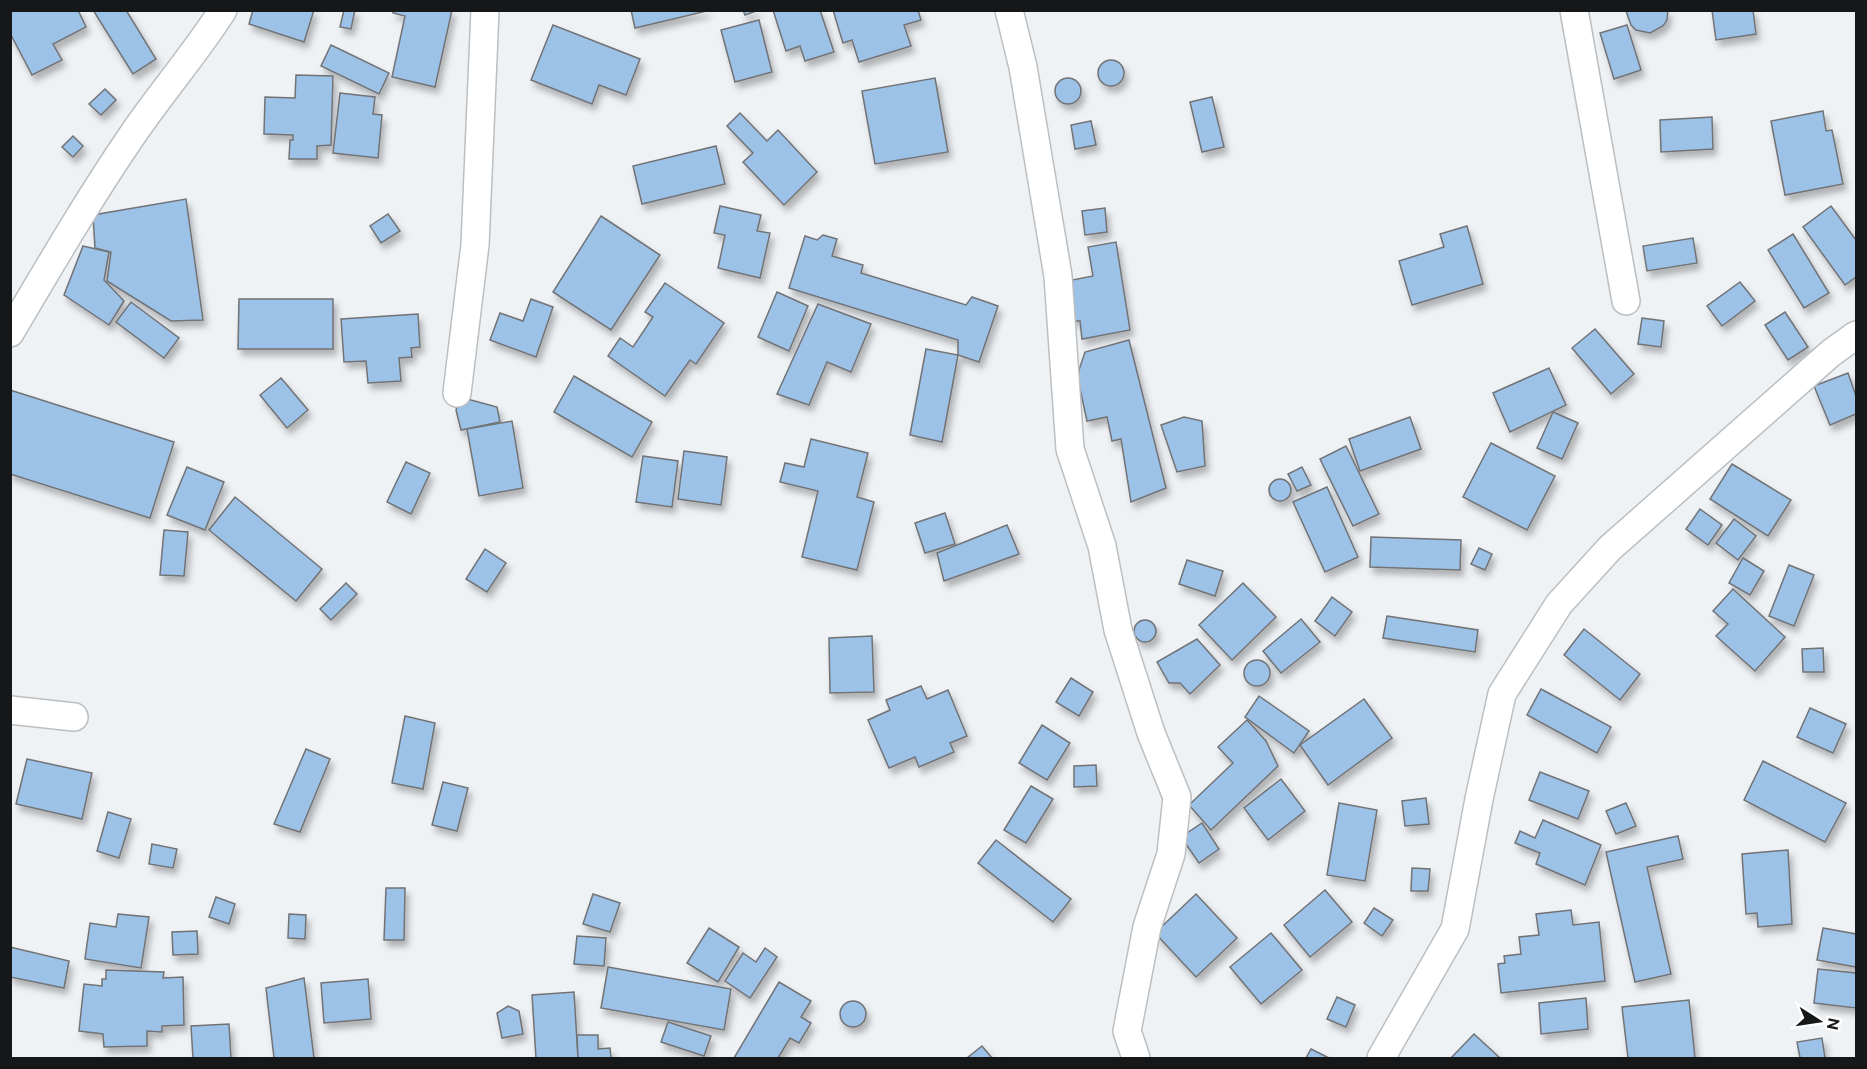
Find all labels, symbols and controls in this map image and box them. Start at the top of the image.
north arrow [1789,991,1849,1051]
text: N [1824,1016,1844,1032]

